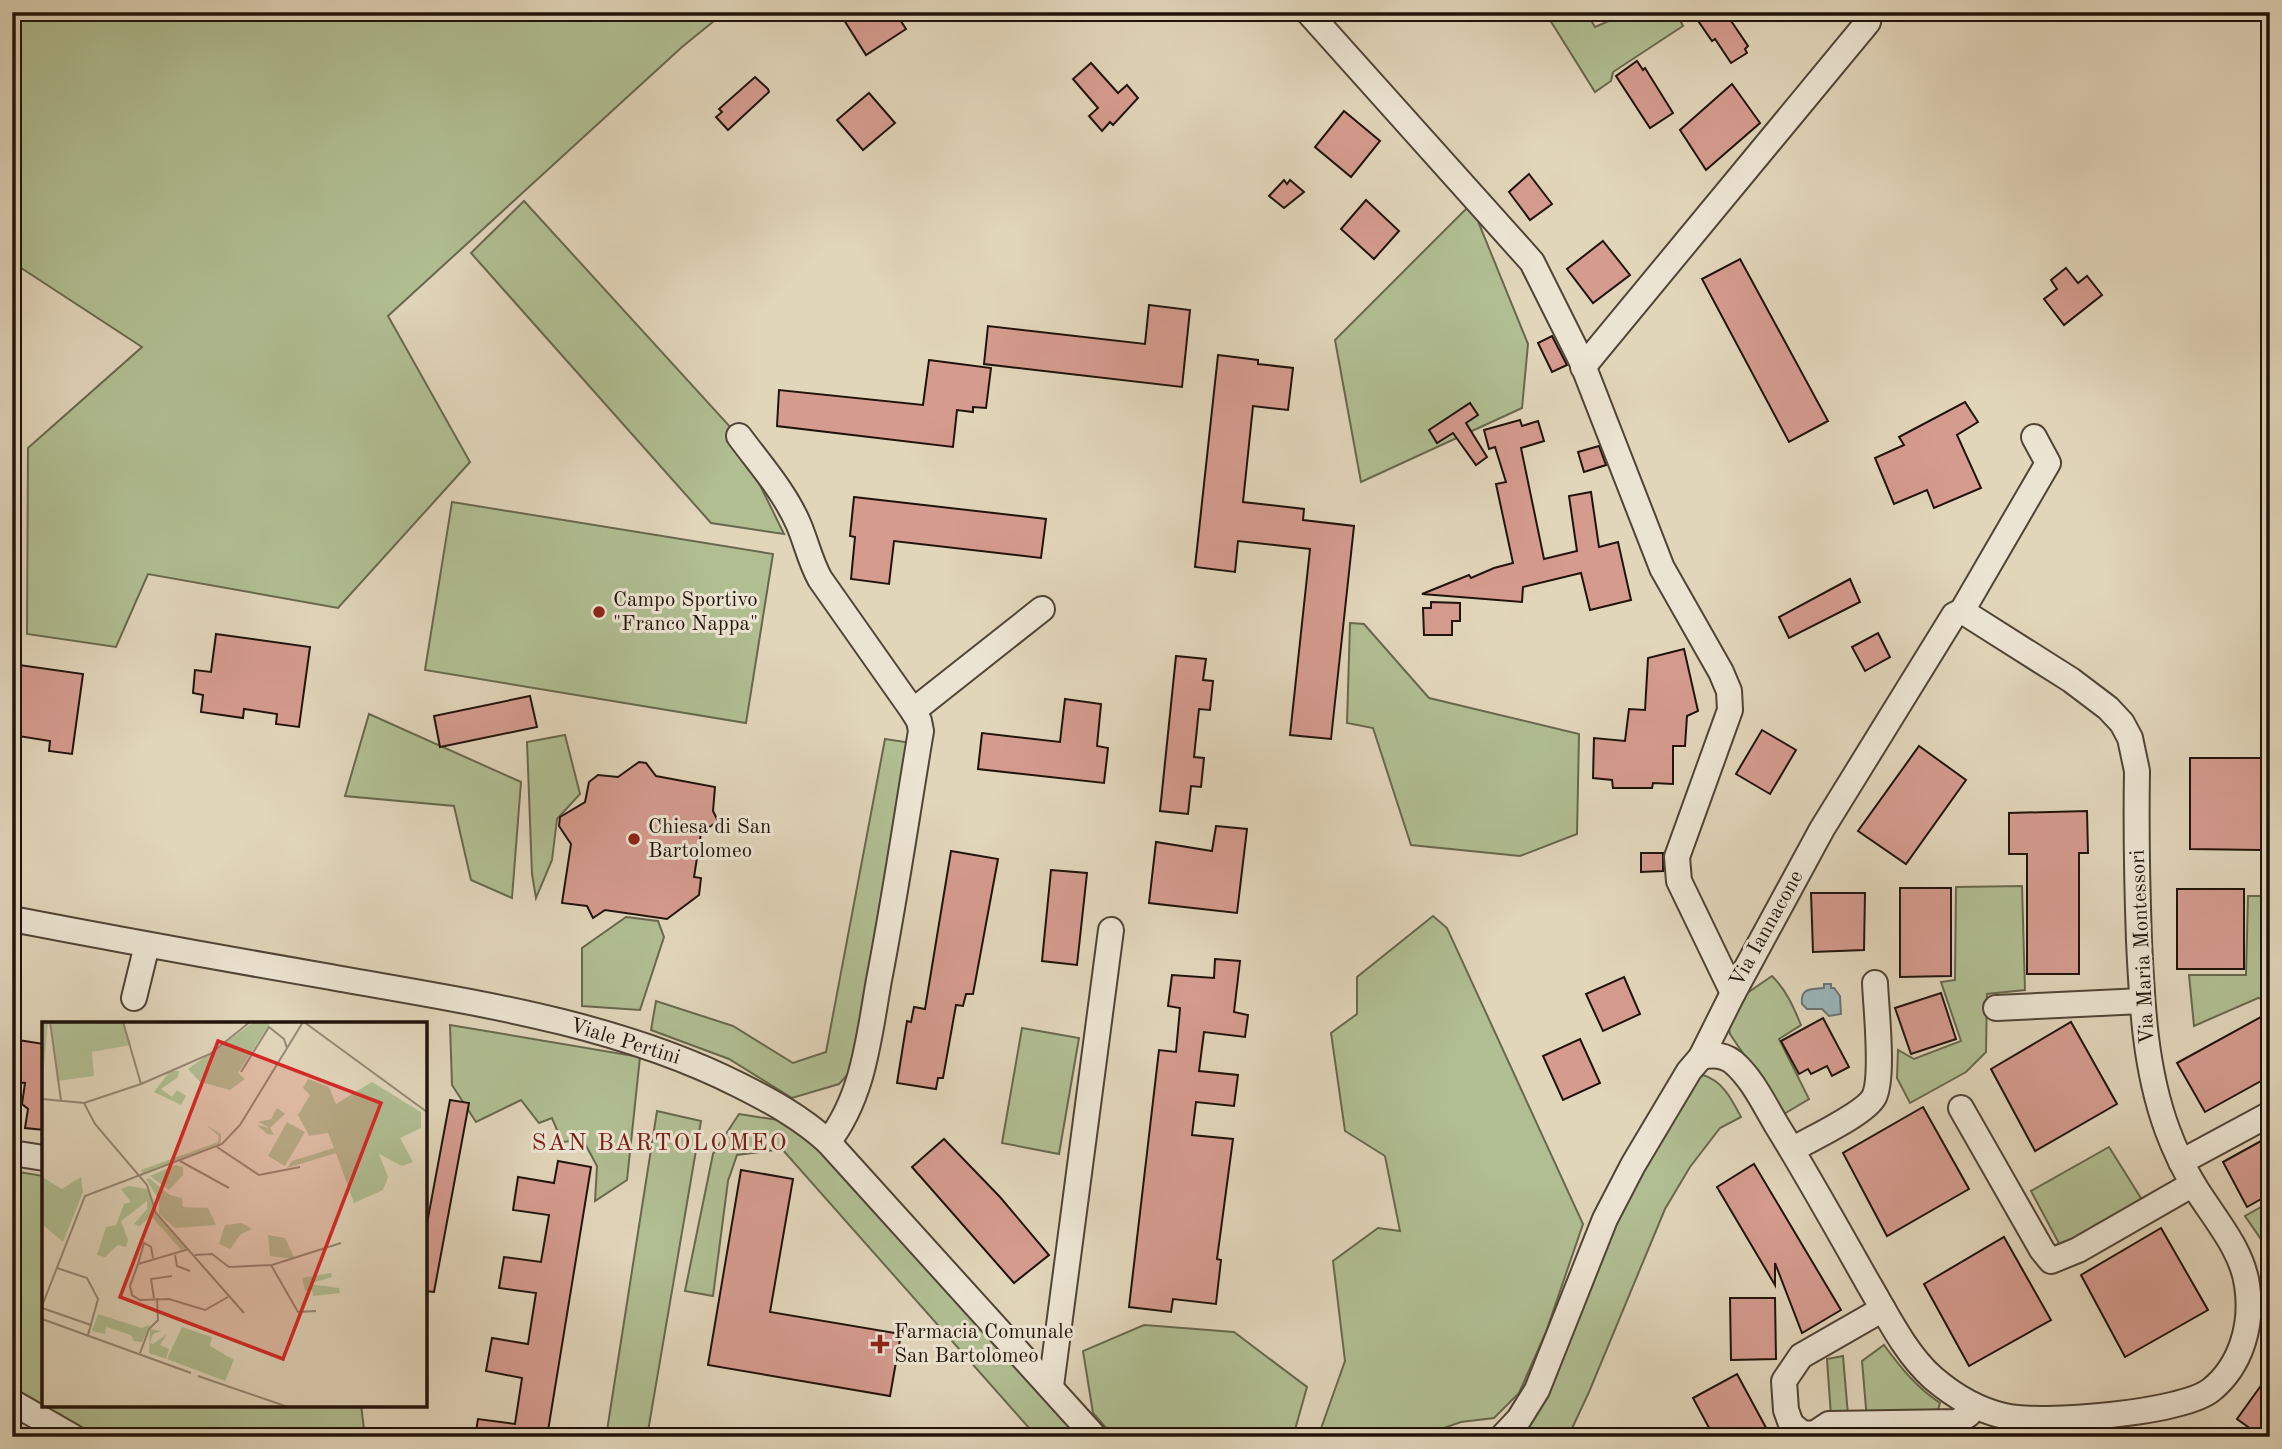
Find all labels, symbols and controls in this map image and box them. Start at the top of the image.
place label: Campo Sportivo "Franco Nappa" [613,590,758,635]
marker: Campo Sportivo "Franco Nappa" [591,604,607,620]
place label: Chiesa di San Bartolomeo [648,817,771,862]
marker: Chiesa di San Bartolomeo [626,831,642,847]
street label: Via Maria Montessori [2127,849,2159,1045]
street label: Via Iannacone [1726,867,1808,991]
street label: Viale Pertini [567,1015,683,1069]
inset map [42,1022,427,1407]
district label: SAN BARTOLOMEO [531,1132,789,1156]
place label: Farmacia Comunale San Bartolomeo [894,1322,1073,1367]
marker: Farmacia Comunale San Bartolomeo [872,1336,888,1352]

